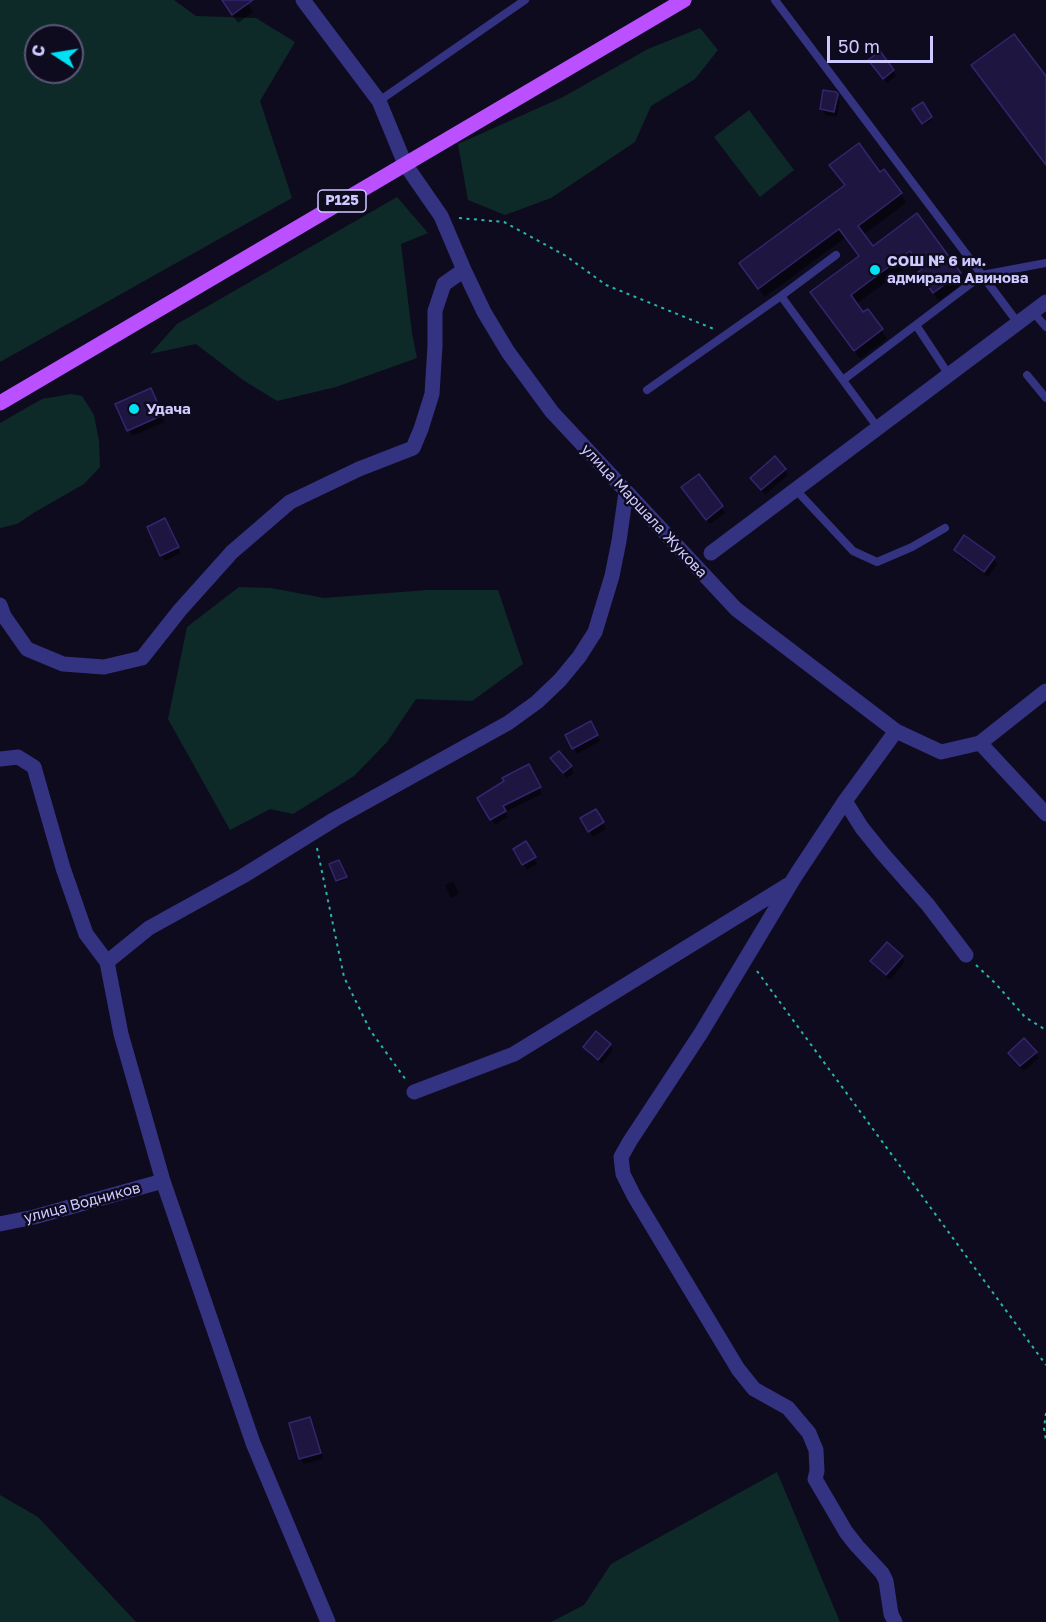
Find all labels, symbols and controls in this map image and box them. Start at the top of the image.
north arrow [24,24,84,84]
scale bar [830,24,936,62]
text: 50 m [838,35,880,57]
text: С [27,43,49,58]
road number: Р125 [318,190,366,212]
place label: СОШ № 6 им. адмирала Авинова [887,252,1028,287]
marker: СОШ № 6 им. адмирала Авинова [868,263,882,277]
place label: Удача [146,400,191,418]
marker: Удача [127,402,141,416]
street label: улица Маршала Жукова [577,440,711,582]
street label: улица Водников [22,1179,142,1227]

